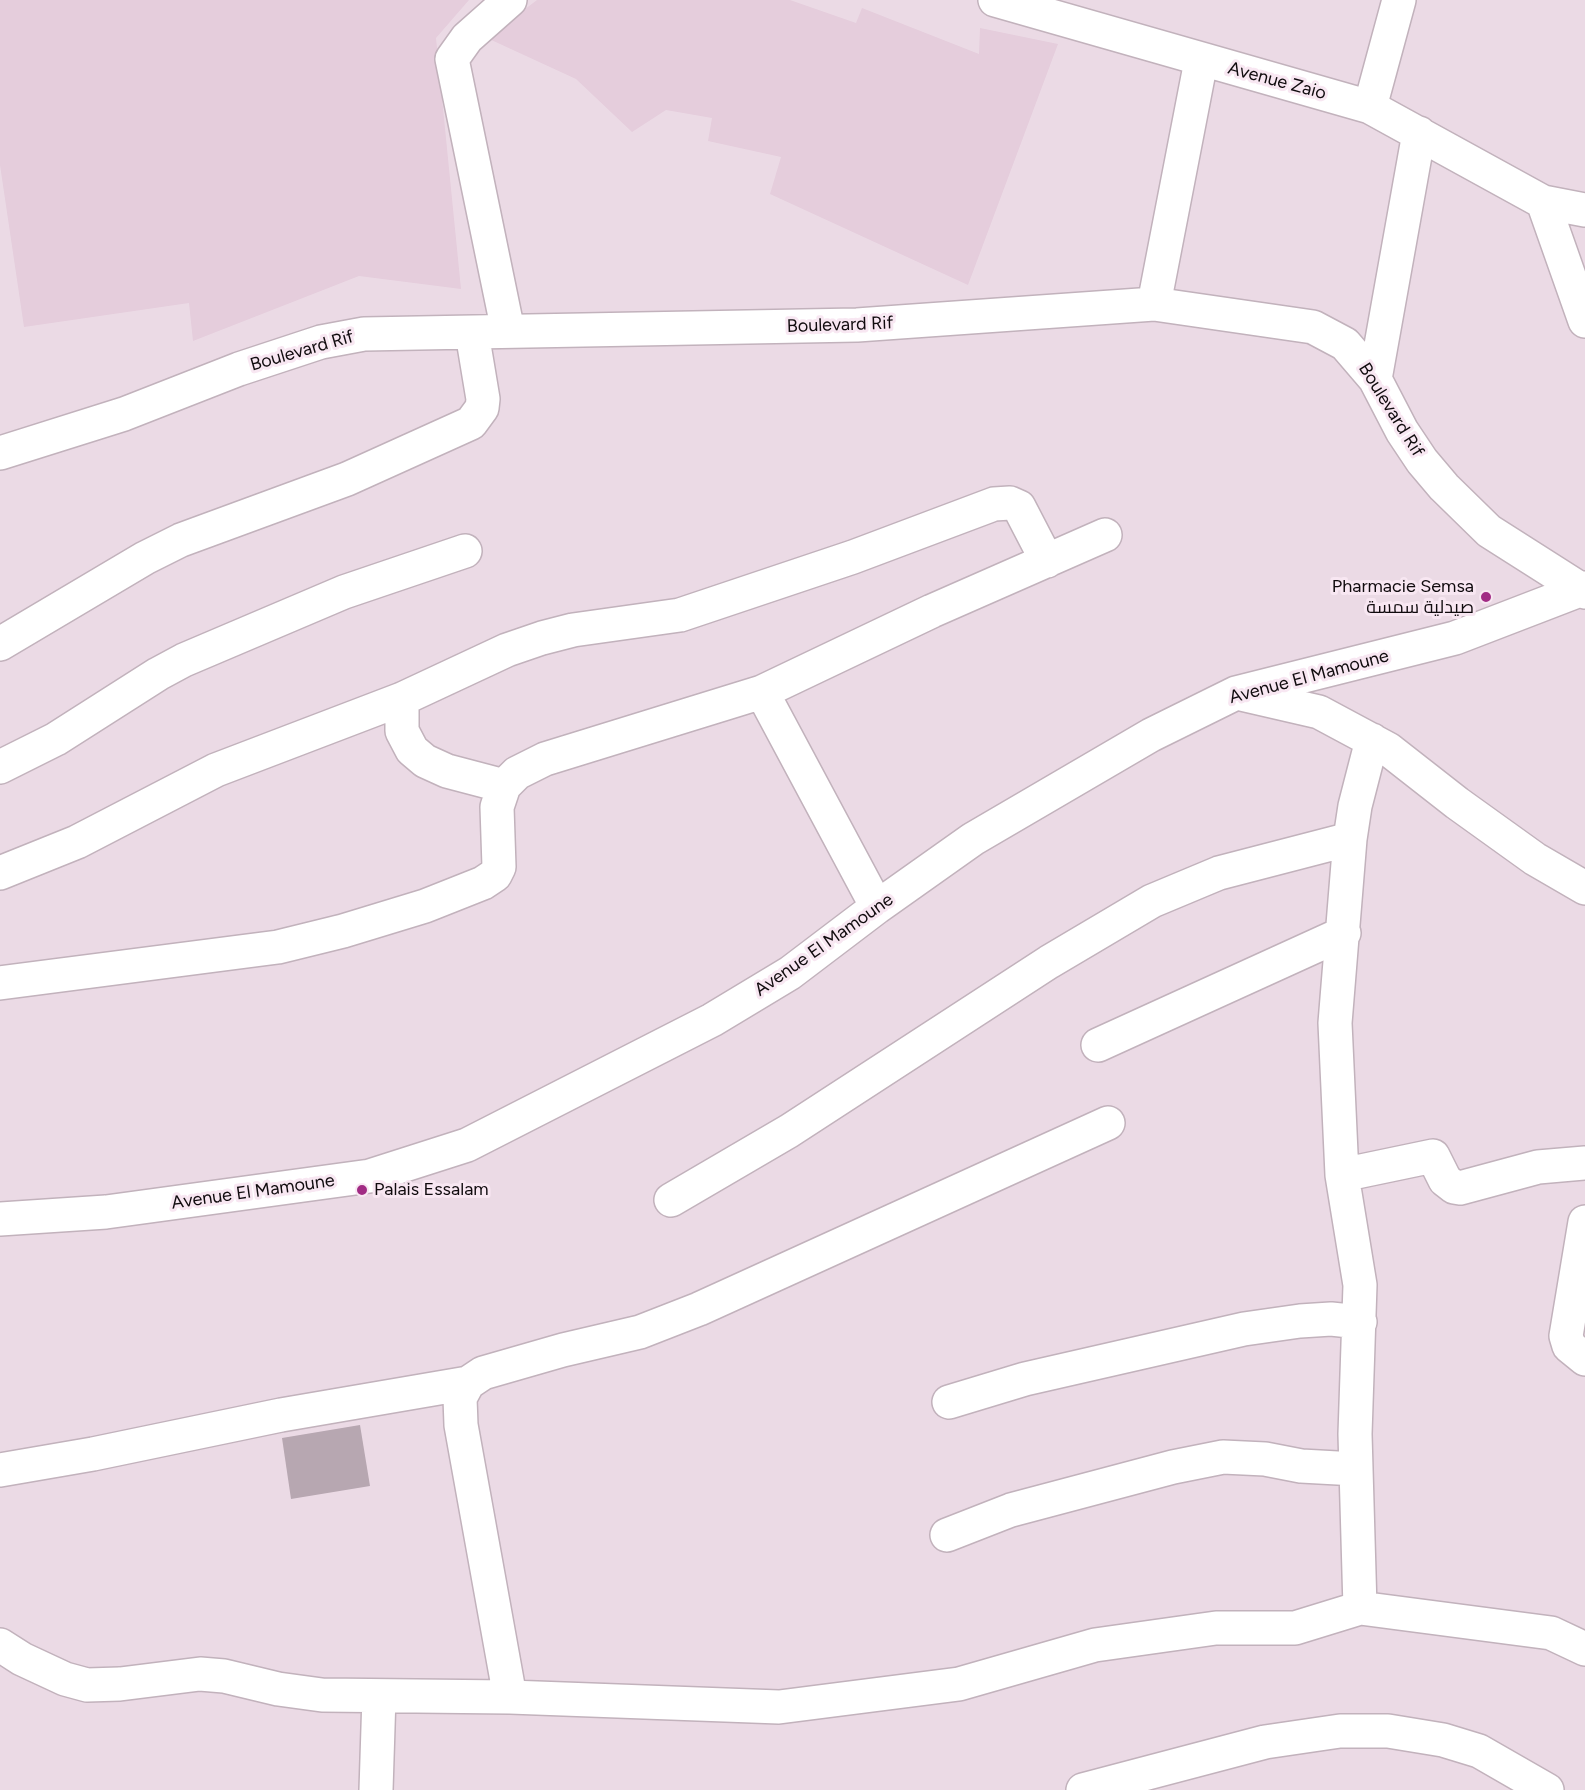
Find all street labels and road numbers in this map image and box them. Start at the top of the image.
street label: Avenue Zaio [1226,58,1328,104]
street label: Boulevard Rif [786,312,894,338]
street label: Boulevard Rif [248,326,356,376]
street label: Boulevard Rif [1354,359,1428,461]
street label: Avenue El Mamoune [1227,645,1391,709]
street label: Avenue El Mamoune [750,889,898,1001]
street label: Avenue El Mamoune [170,1170,336,1214]

